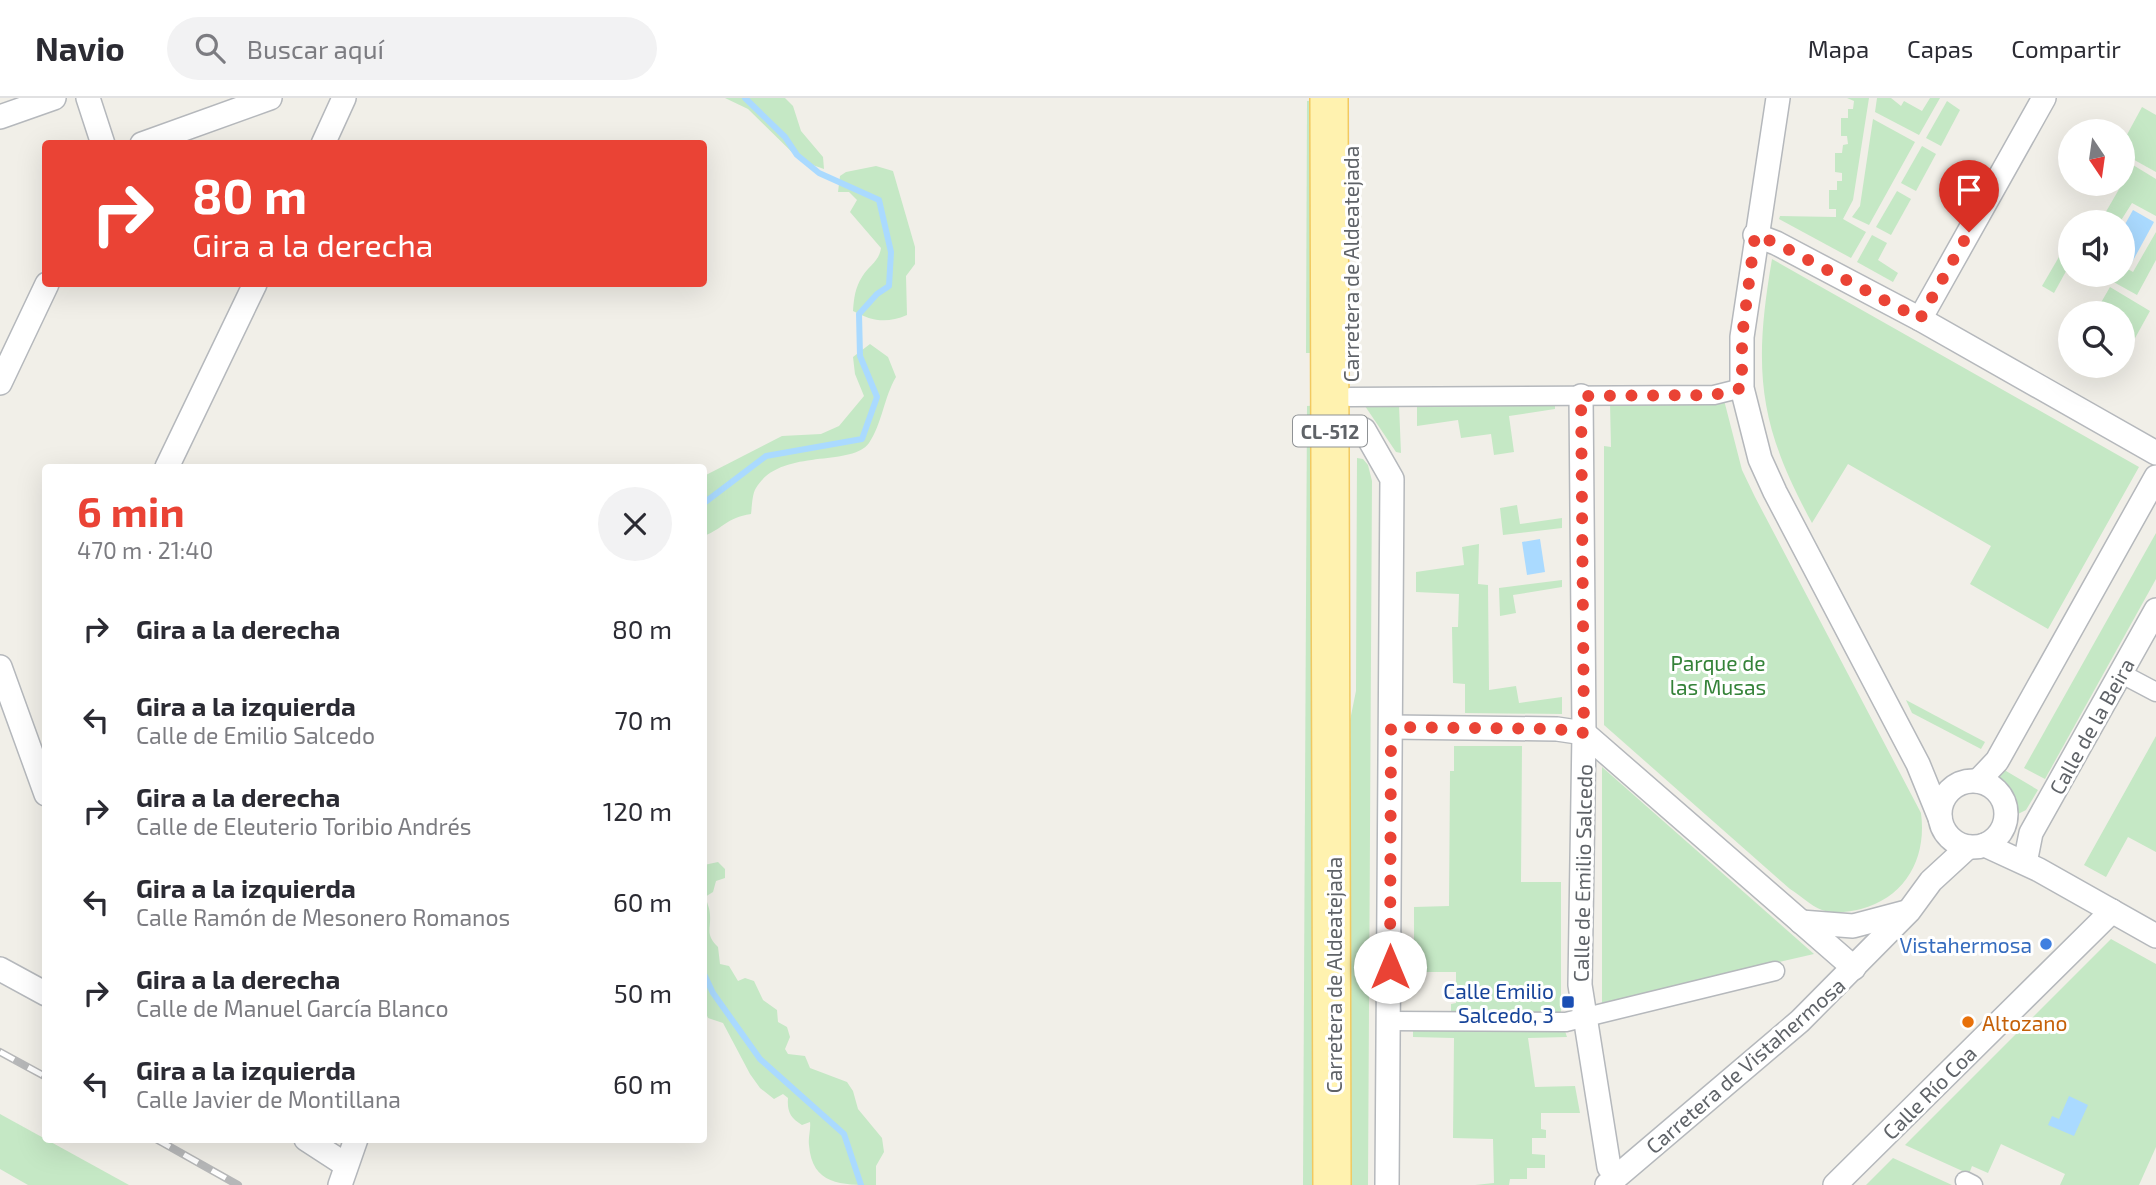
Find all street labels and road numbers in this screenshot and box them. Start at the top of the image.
street label: Carretera de Aldeatejada [1338,146,1364,382]
road number: CL-512 [1293,416,1367,446]
street label: Calle de la Beira [2043,654,2139,798]
street label: Calle de Emilio Salcedo [1568,764,1596,982]
street label: Carretera de Aldeatejada [1321,857,1347,1093]
street label: Carretera de Vistahermosa [1640,972,1850,1158]
street label: Calle Río Coa [1877,1040,1981,1144]

